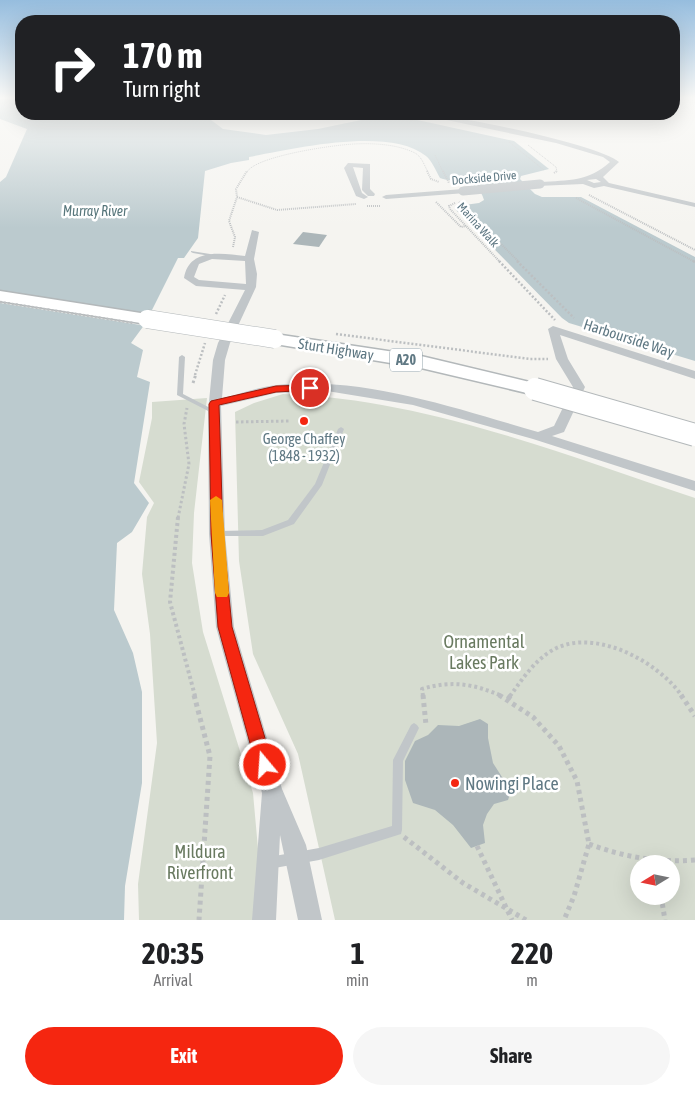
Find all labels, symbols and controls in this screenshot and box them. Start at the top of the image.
icon: right [40,35,105,100]
text: 170 m [123,35,202,75]
text: Turn right [123,76,200,102]
street label: Dockside Drive [451,168,517,188]
street label: Marina Walk [454,200,502,251]
water label: Murray River [63,203,128,219]
street label: Harbourside Way [582,315,676,361]
street label: Sturt Highway [297,335,375,363]
road number: A20 [390,348,422,372]
pin [289,367,331,409]
icon: arrive [296,374,324,402]
marker: George Chaffey (1848 - 1932) [298,415,310,427]
place label: George Chaffey (1848 - 1932) [263,430,345,464]
park label: Ornamental Lakes Park [443,631,525,673]
position arrow [238,738,290,790]
place label: Nowingi Place [465,773,559,794]
marker: Nowingi Place [449,777,461,789]
park label: Mildura Riverfront [167,841,233,883]
north arrow [630,855,680,905]
map controls [630,855,680,905]
text: 20:35 [142,936,204,970]
text: 1 [350,936,365,970]
text: 220 [511,936,553,970]
text: Arrival [153,971,193,989]
text: min [346,971,369,989]
text: m [526,971,538,989]
button: Exit [25,1027,343,1085]
button: Share [353,1027,670,1085]

